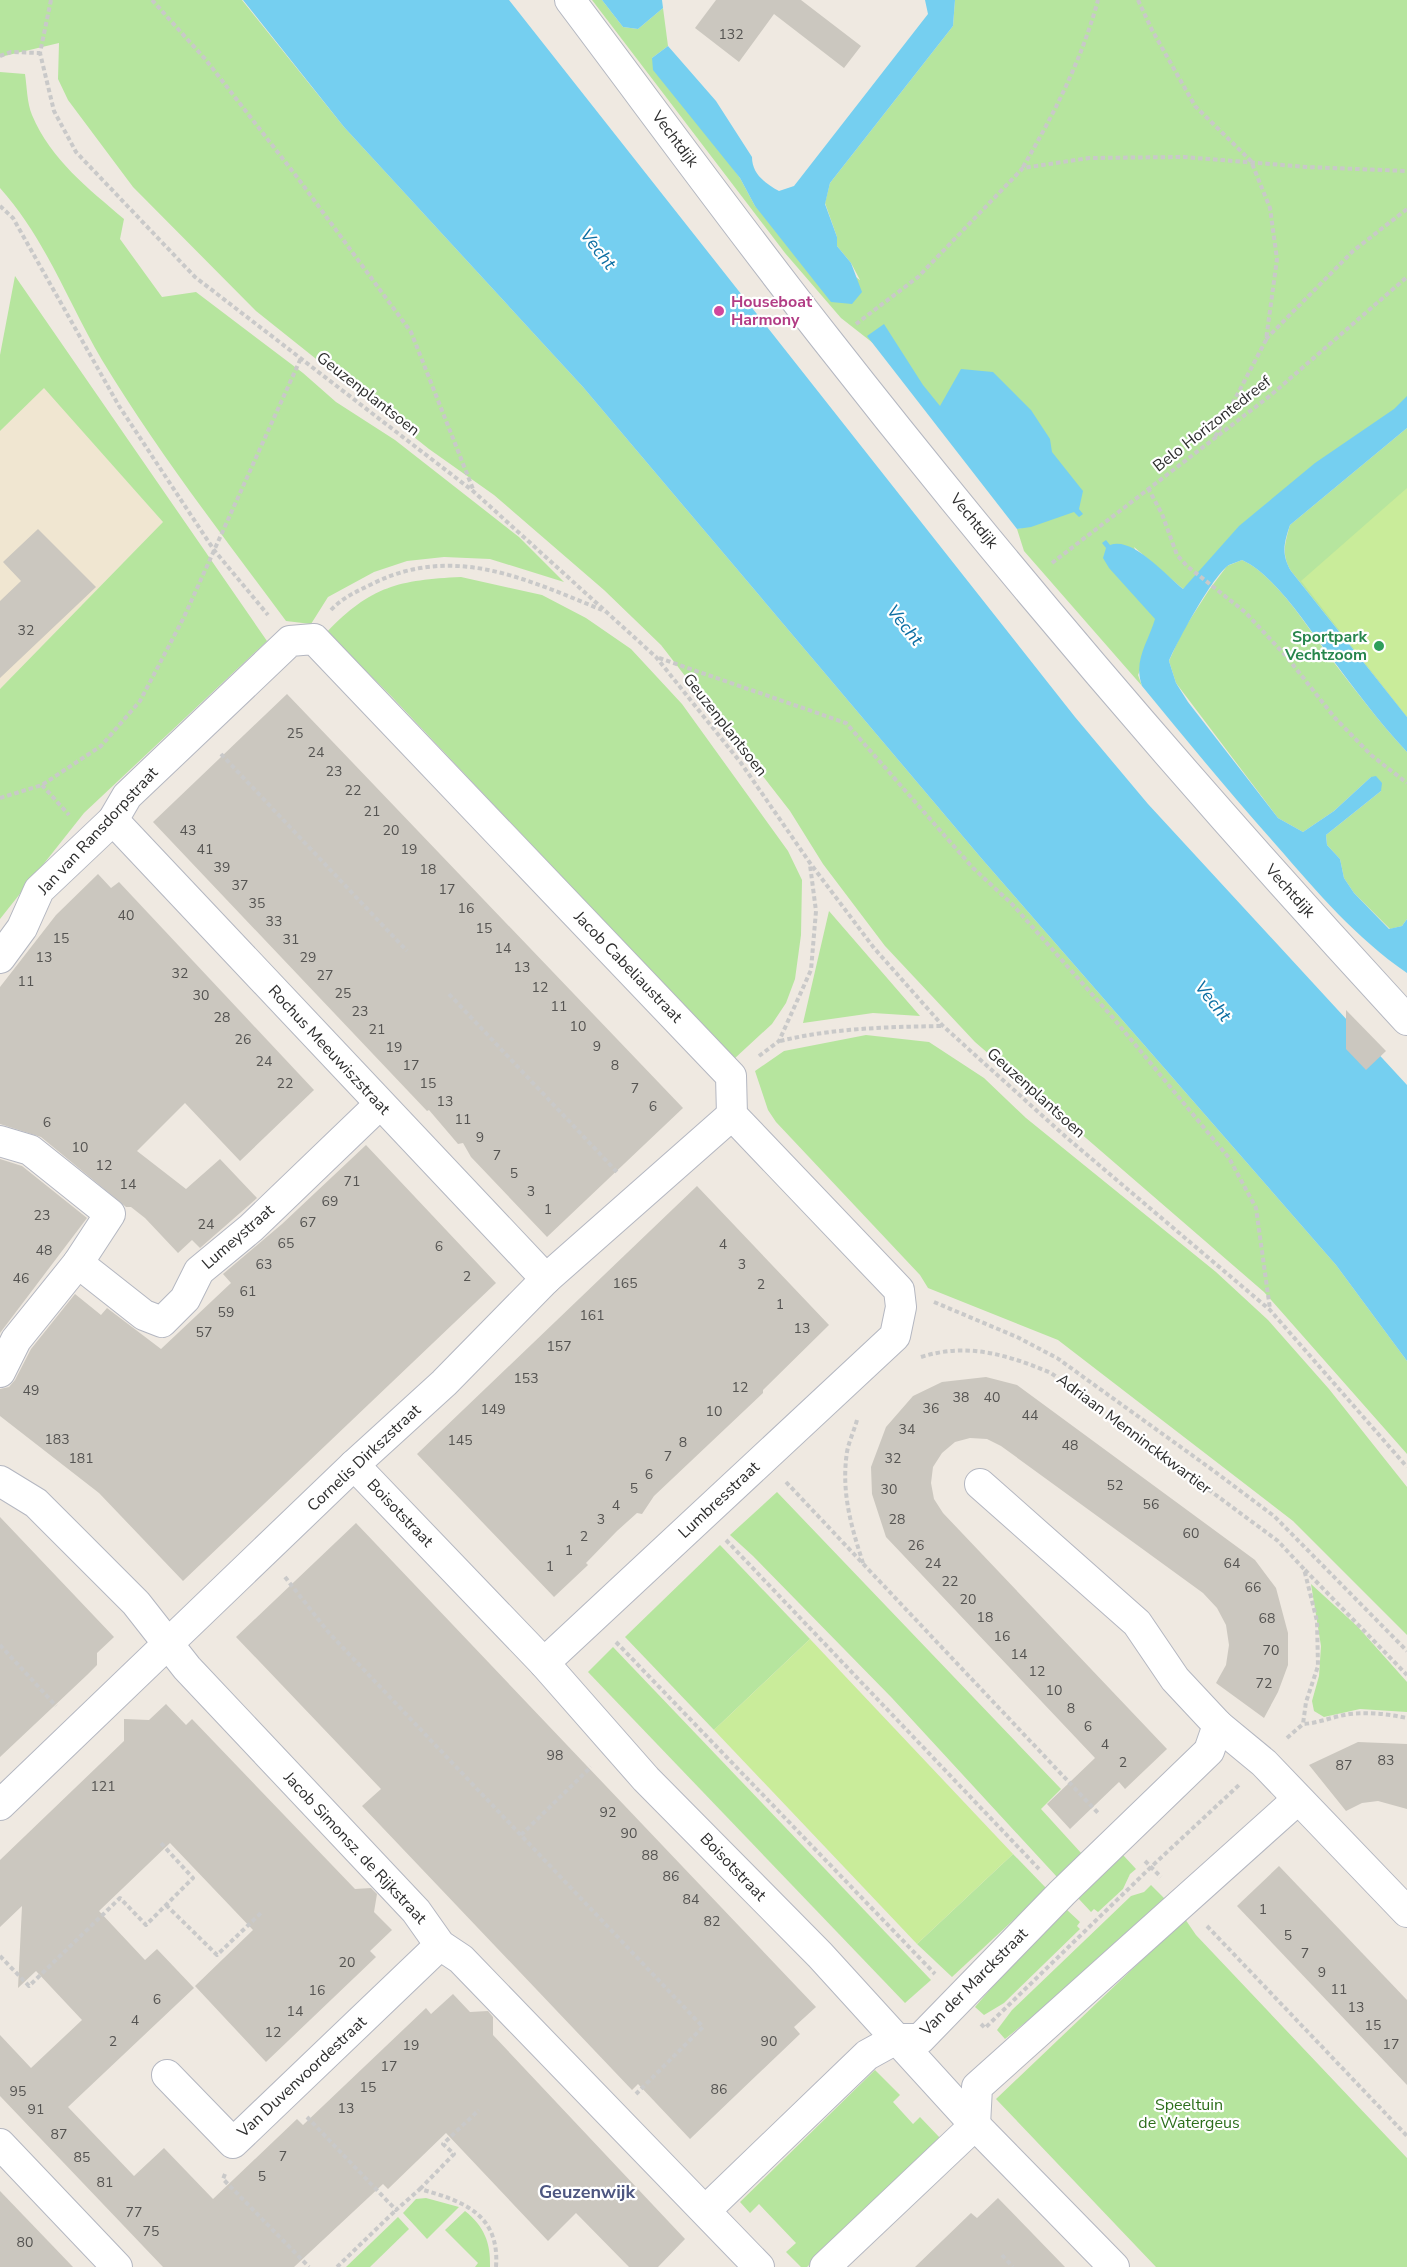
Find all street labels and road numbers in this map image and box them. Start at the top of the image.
street label: Vechtdijk [646,105,704,173]
street label: Geuzenplantsoen [312,347,424,441]
street label: Belo Horizontedreef [1148,371,1276,477]
street label: Vechtdijk [944,488,1004,554]
street label: Geuzenplantsoen [678,669,772,781]
street label: Jan van Ransdorpstraat [32,762,163,900]
street label: Vechtdijk [1259,859,1321,923]
street label: Jacob Cabeliaustraat [568,906,687,1028]
street label: Rochus Meeuwiszstraat [263,980,395,1120]
street label: Geuzenplantsoen [982,1043,1090,1143]
street label: Lumeystraat [197,1199,279,1275]
street label: Adriaan Menninckkwartier [1052,1369,1216,1500]
street label: Cornelis Dirkszstraat [302,1399,426,1517]
street label: Lumbresstraat [674,1456,765,1543]
street label: Boisotstraat [362,1474,438,1552]
street label: Jacob Simonsz. de Rijkstraat [278,1766,432,1929]
street label: Boisotstraat [695,1828,771,1906]
street label: Van der Marckstraat [915,1923,1033,2041]
street label: Van Duvenvoordestraat [232,2011,372,2143]

